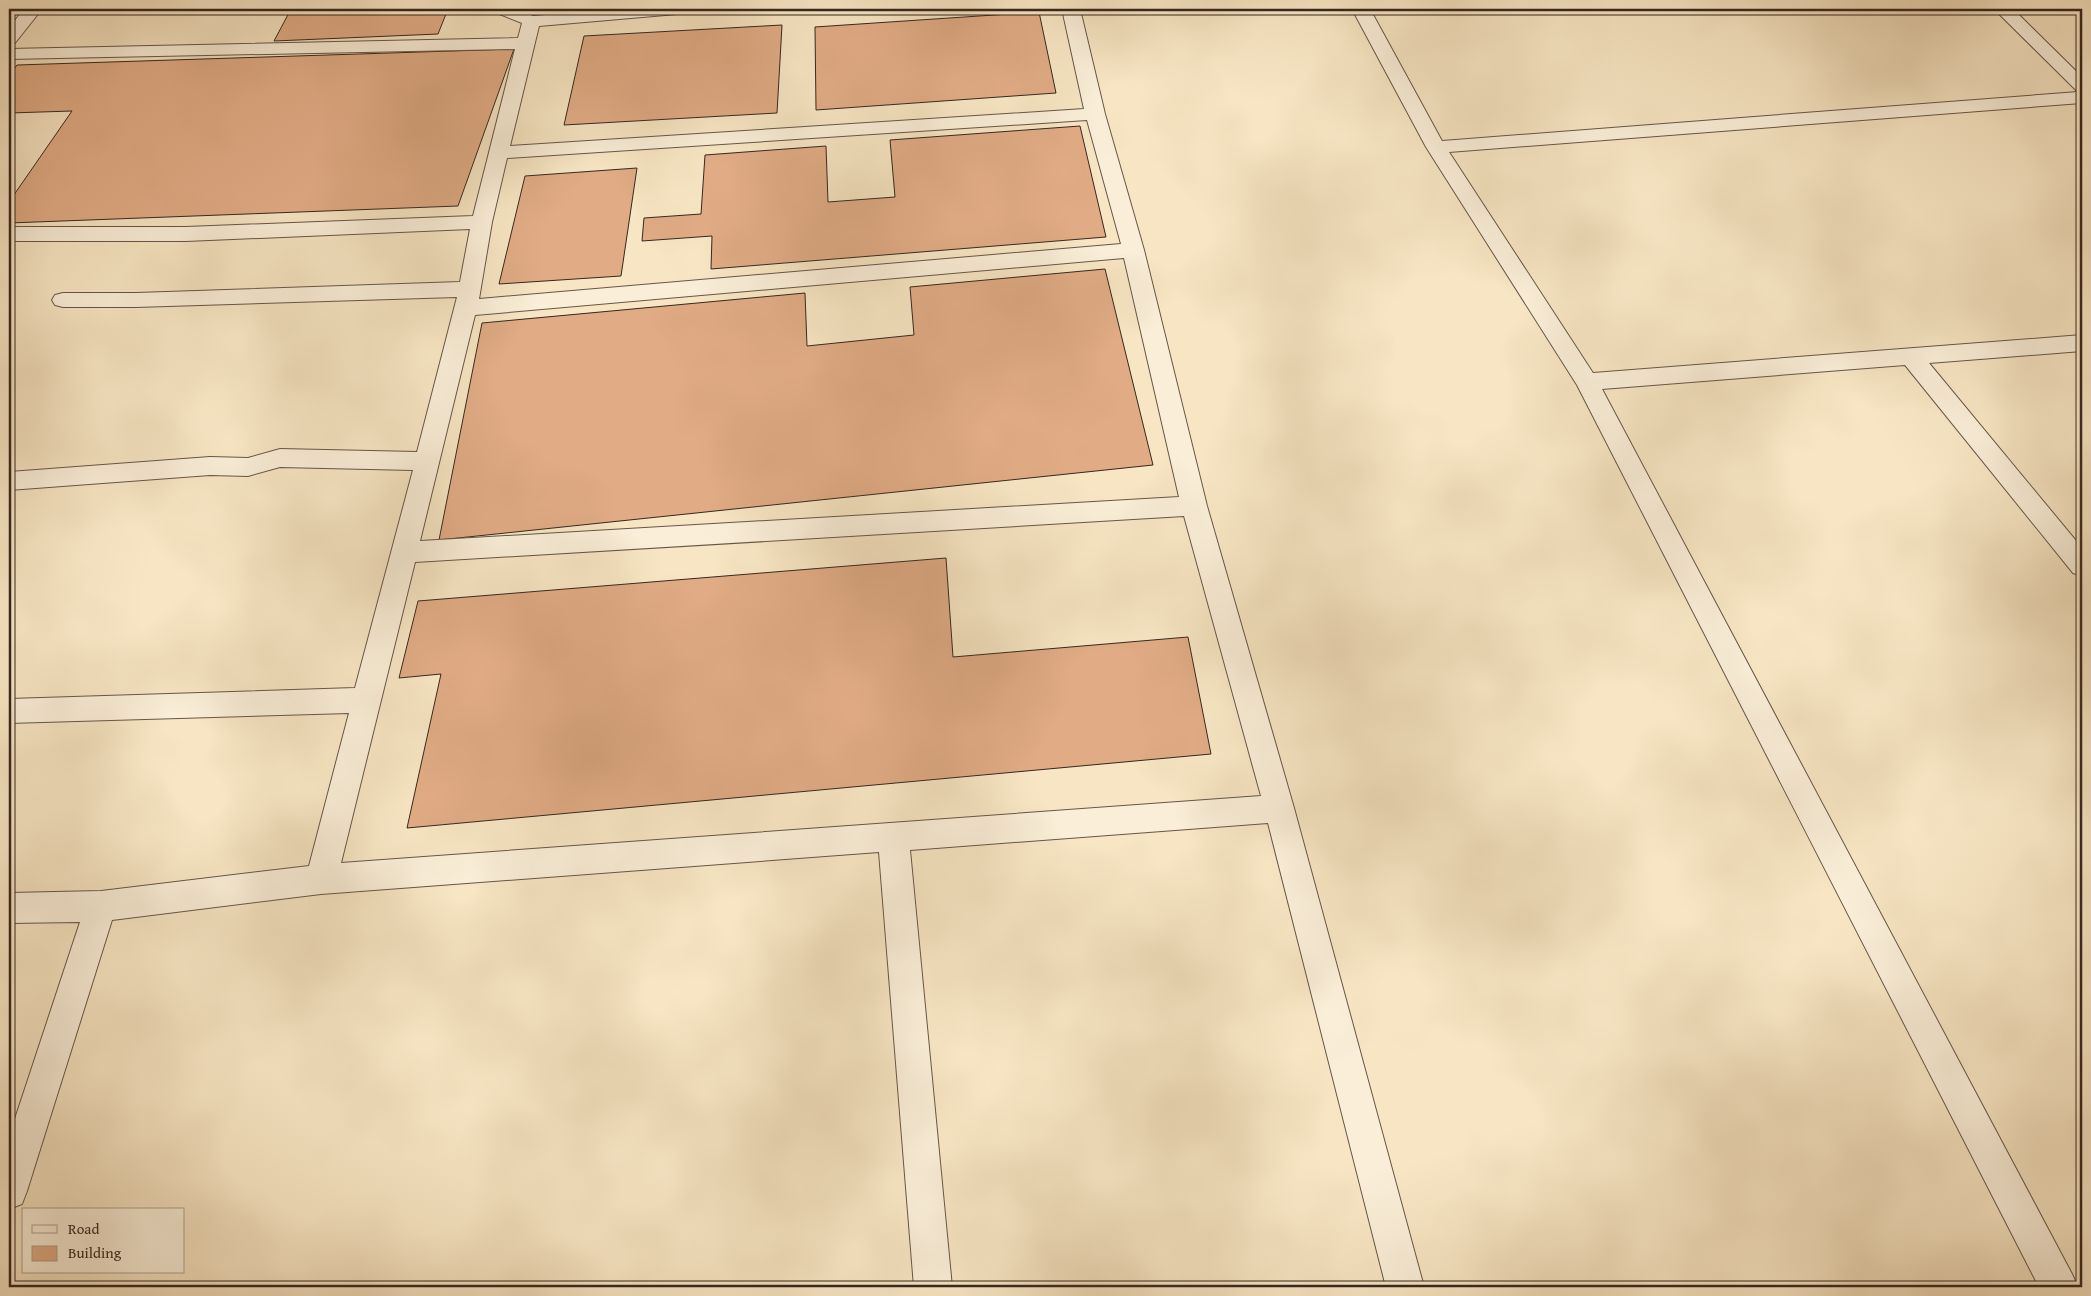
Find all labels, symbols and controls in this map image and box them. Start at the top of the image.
legend [22,1208,185,1274]
text: Road [68,1218,99,1239]
text: Building [68,1242,122,1263]

